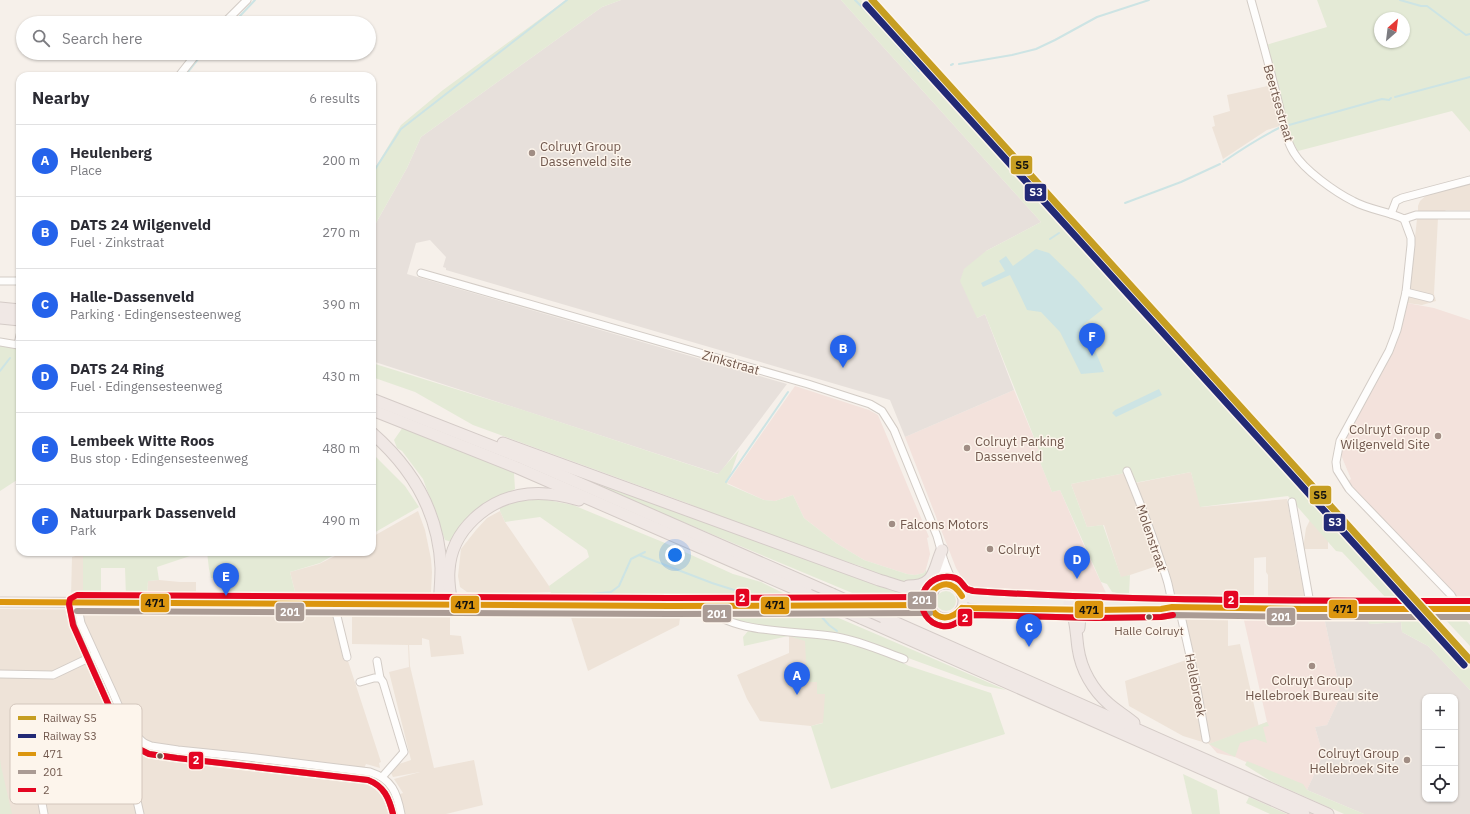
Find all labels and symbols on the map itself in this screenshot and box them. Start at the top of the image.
north arrow [1374,12,1410,48]
street label: Beertsestraat [1259,63,1298,144]
place label: Colruyt Group Dassenveld site [540,138,631,170]
marker: Colruyt Group Dassenveld site [527,148,537,158]
line badge: S5 [1010,155,1033,175]
text: S5 [1015,158,1029,172]
line badge: S3 [1024,183,1047,202]
text: S3 [1029,185,1043,199]
pin: F [1079,323,1105,356]
pin: B [830,335,856,368]
street label: Zinkstraat [700,346,762,379]
place label: Colruyt Group Wilgenveld Site [1340,421,1430,453]
marker: Colruyt Group Wilgenveld Site [1433,431,1443,441]
place label: Colruyt Parking Dassenveld [975,433,1064,465]
marker: Colruyt Parking Dassenveld [962,443,972,453]
line badge: S5 [1309,485,1332,505]
text: S5 [1313,488,1327,502]
street label: Molenstraat [1132,502,1171,574]
line badge: S3 [1323,513,1346,532]
text: S3 [1328,515,1342,529]
place label: Falcons Motors [900,516,988,533]
marker: Falcons Motors [887,519,897,529]
place label: Colruyt [998,541,1040,558]
marker: Colruyt [985,544,995,554]
your location [665,545,685,565]
pin: D [1064,546,1090,579]
pin: E [213,563,239,596]
line badge: 2 [735,588,750,607]
line badge: 2 [1223,590,1239,609]
text: 2 [739,591,746,605]
line badge: 201 [907,591,937,610]
line badge: 471 [140,593,170,613]
text: 201 [912,593,932,607]
text: 2 [1228,593,1235,607]
line badge: 471 [450,595,480,614]
text: 471 [145,596,165,610]
line badge: 471 [760,596,790,615]
text: 471 [455,598,475,612]
text: 471 [765,598,785,612]
line badge: 471 [1328,599,1358,619]
line badge: 471 [1074,600,1104,619]
line badge: 201 [275,602,305,622]
text: 471 [1333,602,1353,616]
text: 471 [1079,603,1099,617]
line badge: 201 [702,604,732,623]
text: 201 [280,605,300,619]
text: 201 [707,607,727,621]
line badge: 201 [1266,607,1296,626]
line badge: 2 [957,608,973,627]
text: 201 [1271,610,1291,624]
text: 2 [962,611,969,625]
marker: Halle Colruyt [1144,612,1154,622]
pin: C [1016,614,1042,647]
place label: Halle Colruyt [1114,623,1184,638]
street label: Hellebroek [1181,652,1210,718]
marker: Colruyt Group Hellebroek Bureau site [1307,661,1317,671]
pin: A [784,662,810,695]
place label: Colruyt Group Hellebroek Bureau site [1245,672,1379,704]
legend [10,704,142,804]
text: Railway S5 [43,711,97,725]
text: Railway S3 [43,729,97,743]
place label: Colruyt Group Hellebroek Site [1309,745,1399,777]
text: 471 [43,747,63,761]
unlabelled marker [155,751,165,761]
line badge: 2 [188,751,204,770]
text: 2 [193,753,200,767]
marker: Colruyt Group Hellebroek Site [1402,755,1412,765]
text: 201 [43,765,63,779]
text: 2 [43,783,50,797]

